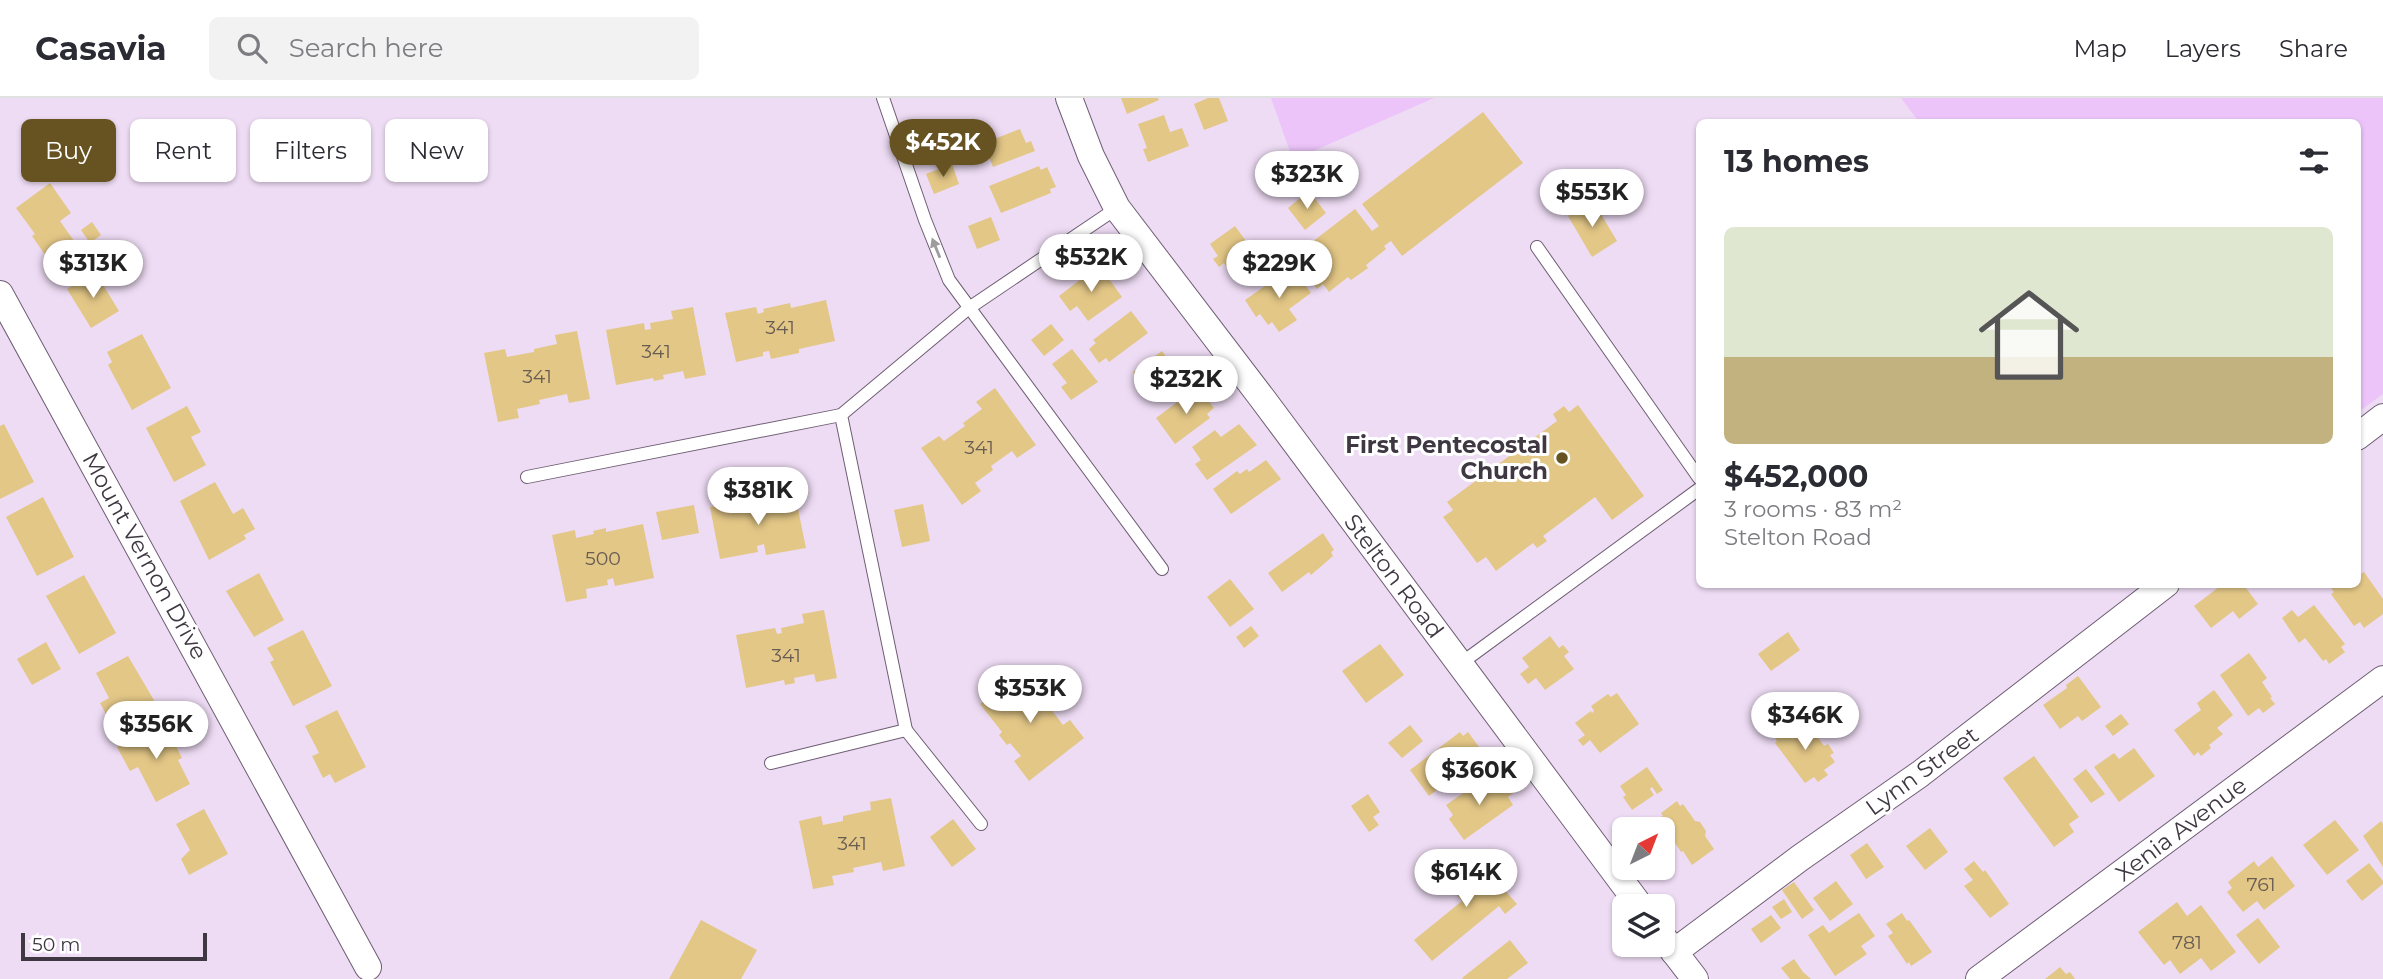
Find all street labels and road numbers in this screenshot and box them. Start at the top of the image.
street label: Mount Vernon Drive [76,448,214,664]
street label: Stelton Road [1338,508,1450,644]
street label: Lynn Street [1860,721,1984,821]
street label: Xenia Avenue [2110,771,2252,887]

